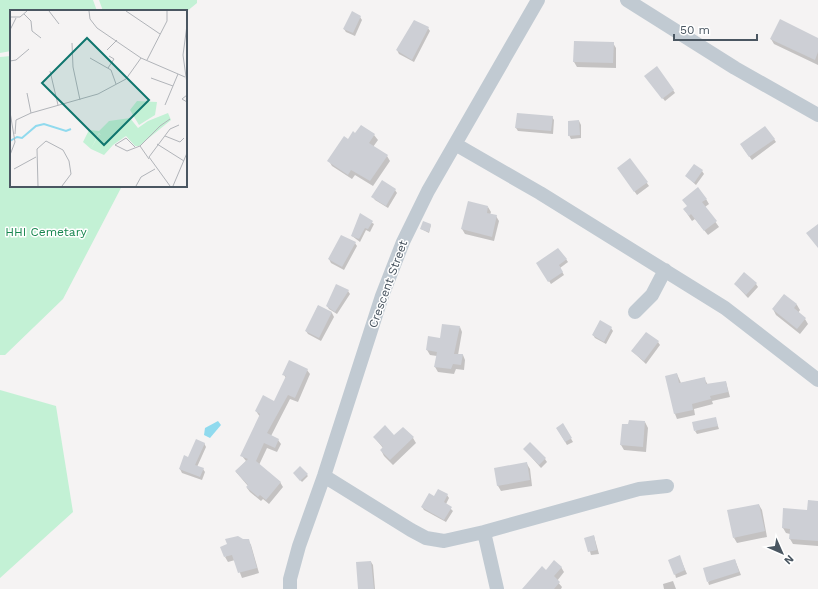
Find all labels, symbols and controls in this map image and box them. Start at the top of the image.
inset map [10,10,187,187]
scale bar [674,16,757,42]
text: 50 m [680,23,710,37]
park label: HHI Cemetary [5,225,88,239]
street label: Crescent Street [366,238,410,330]
north arrow [762,533,802,573]
text: N [781,552,796,567]

